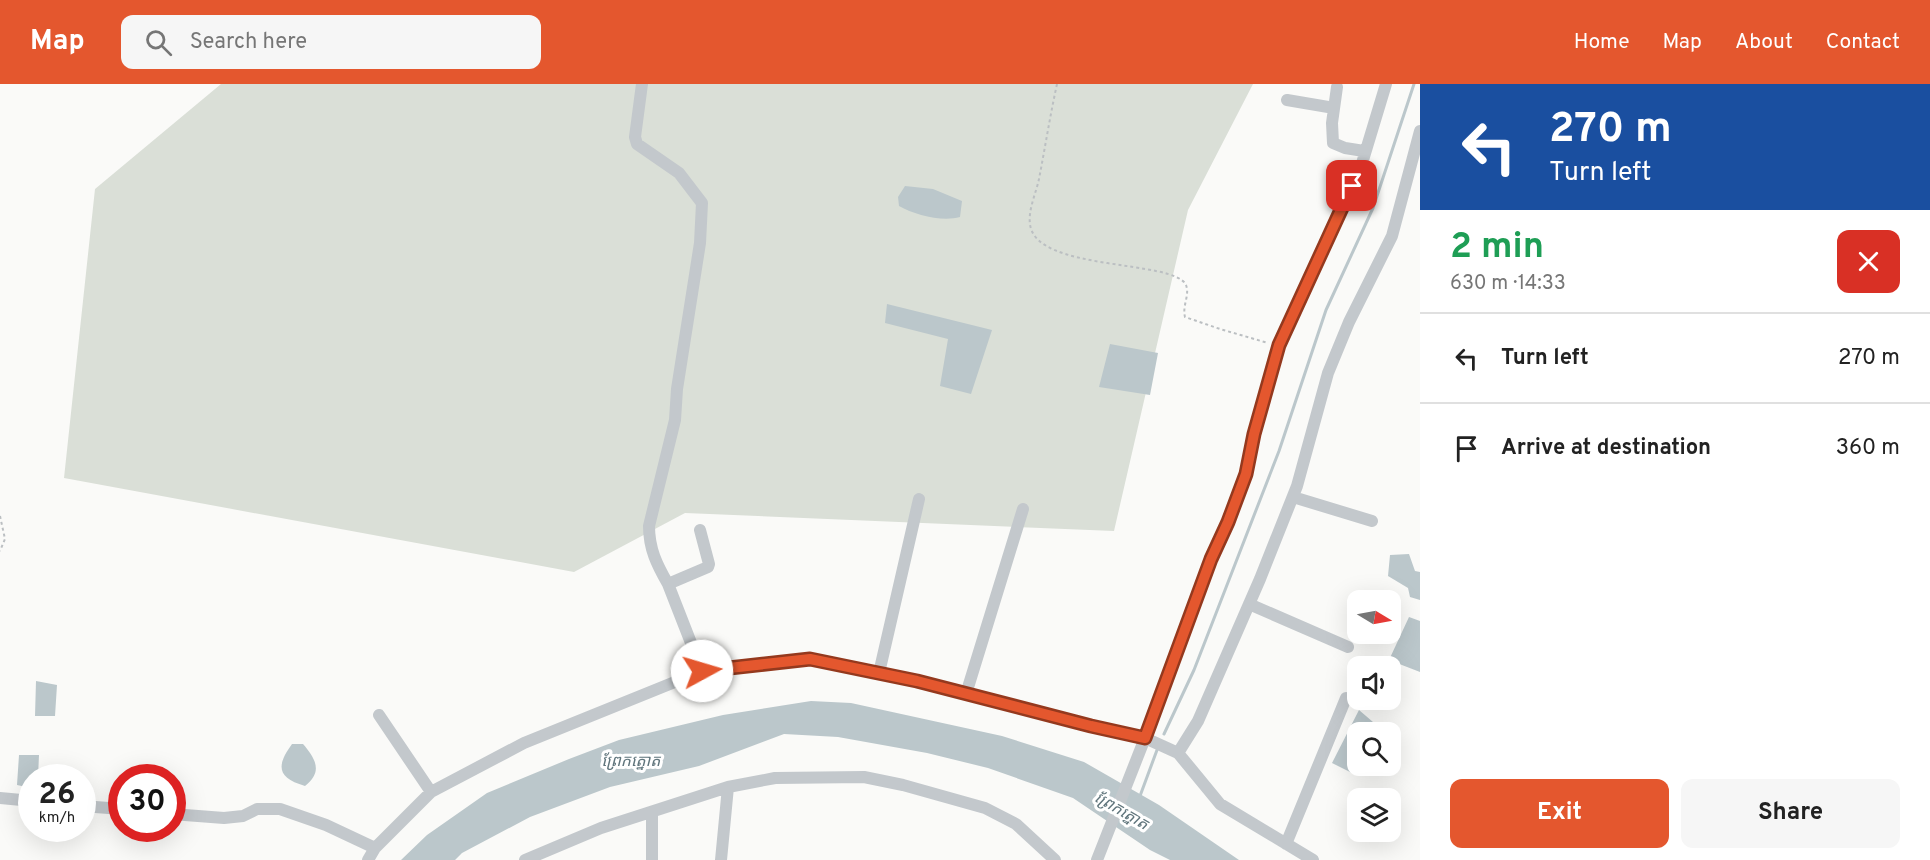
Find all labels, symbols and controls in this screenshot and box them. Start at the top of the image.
search box [121,15,541,69]
text: Map [30,24,85,60]
icon: search [142,26,175,59]
text: Search here [190,29,307,56]
text: Home [1574,29,1630,56]
text: Map [1663,29,1702,56]
text: About [1735,29,1793,56]
text: Contact [1826,29,1900,56]
text: 270 m [1549,104,1672,157]
icon: left [1450,108,1528,186]
text: Turn left [1549,156,1651,190]
pin [1326,160,1377,211]
icon: arrive [1335,169,1368,202]
text: 2 min [1450,225,1544,271]
button: close [1837,230,1900,293]
text: 630 m · 14:33 [1450,271,1566,297]
icon: left [1450,342,1483,375]
text: Turn left [1501,345,1589,372]
text: 270 m [1838,345,1900,372]
icon: arrive [1450,432,1483,465]
text: Arrive at destination [1501,435,1711,462]
text: 360 m [1836,435,1900,462]
north arrow [1347,590,1401,644]
map controls [1347,590,1401,842]
position arrow [670,639,734,703]
button: sound [1347,656,1401,710]
button: search [1347,722,1401,776]
water label: ព្រែកត្នោត [601,752,661,772]
speed limit sign: 30 [108,764,186,842]
text: 26 [39,777,75,814]
button: Exit [1450,779,1669,848]
button: Share [1681,779,1900,848]
water label: ព្រែកត្នោត [1090,788,1152,836]
button: layers [1347,788,1401,842]
text: km/h [39,809,75,828]

